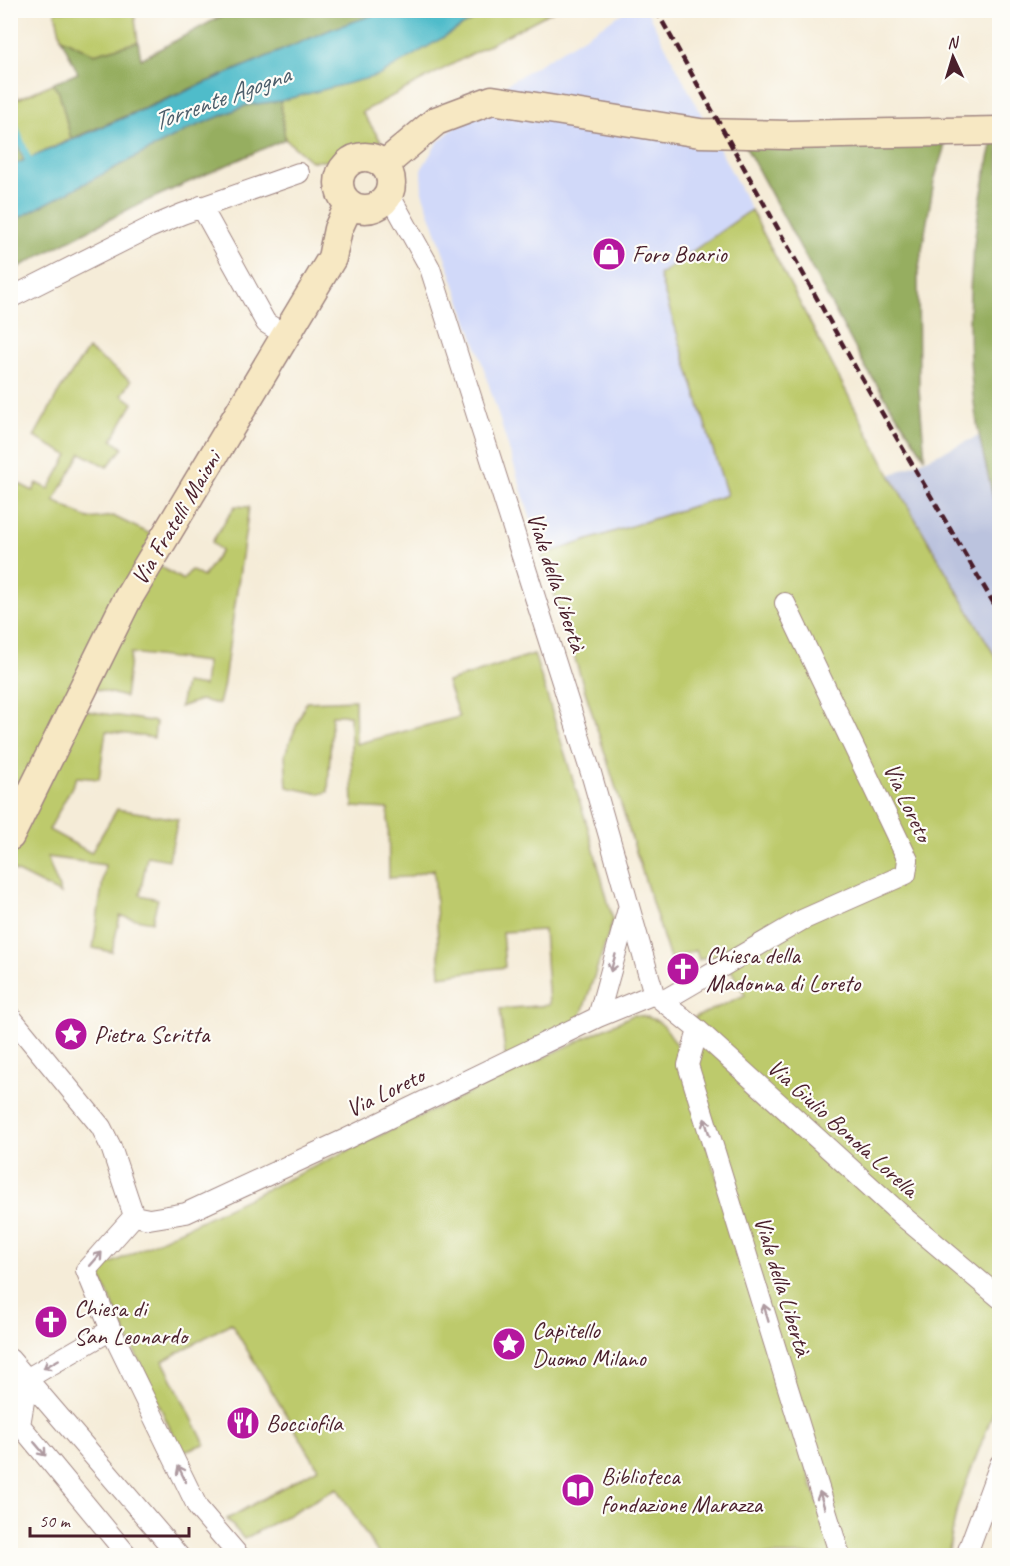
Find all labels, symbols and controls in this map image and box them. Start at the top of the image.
north arrow [923,27,983,87]
text: N [946,32,961,53]
water label: Torrente Agogna [148,57,297,138]
shop icon: Foro Boario [591,236,627,272]
place label: Foro Boario [632,239,728,269]
street label: Via Fratelli Maioni [124,443,229,590]
street label: Viale della Libertà [520,509,594,657]
street label: Via Loreto [877,758,940,848]
place label: Chiesa della Madonna di Loreto [706,940,862,998]
church icon: Chiesa della Madonna di Loreto [665,951,701,987]
one-way arrow [607,953,618,972]
place icon: Pietra Scritta [53,1016,89,1052]
place label: Pietra Scritta [94,1019,211,1049]
street label: Via Giulio Bonola Lorella [761,1052,926,1205]
street label: Via Loreto [341,1059,431,1124]
one-way arrow [701,1118,712,1137]
street label: Viale della Libertà [748,1213,819,1361]
one-way arrow [89,1252,103,1267]
place label: Chiesa di San Leonardo [74,1293,189,1351]
church icon: Chiesa di San Leonardo [33,1304,69,1340]
one-way arrow [759,1304,771,1323]
place label: Capitello Duomo Milano [532,1315,647,1373]
place icon: Capitello Duomo Milano [491,1326,527,1362]
one-way arrow [43,1358,60,1370]
restaurant icon: Bocciofila [225,1405,261,1441]
place label: Bocciofila [266,1408,344,1438]
one-way arrow [34,1441,47,1457]
place label: Biblioteca fondazione Marazza [601,1461,764,1519]
one-way arrow [175,1466,187,1484]
library icon: Biblioteca fondazione Marazza [560,1472,596,1508]
one-way arrow [816,1491,827,1510]
scale bar [30,1500,189,1538]
text: 50 m [39,1510,72,1532]

